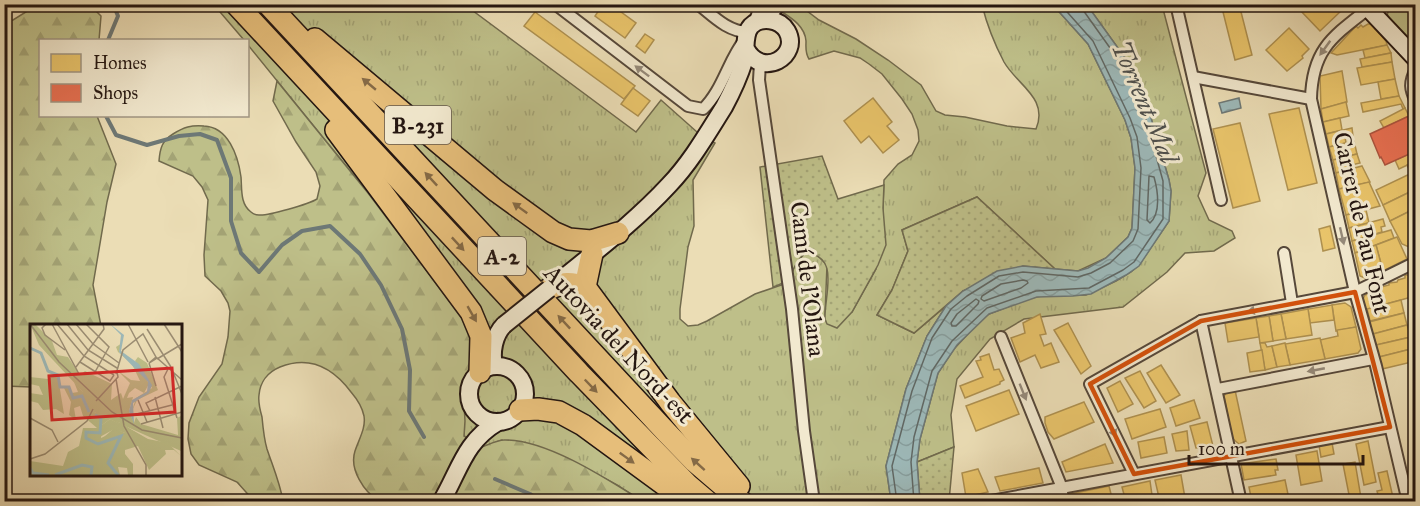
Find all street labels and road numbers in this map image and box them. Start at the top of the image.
road number: B-231 [385,106,451,144]
street label: Carrer de Pau Font [1326,129,1398,317]
street label: Camí de l'Olana [784,200,833,359]
road number: A-2 [478,237,526,275]
street label: Autovia del Nord-est [537,257,701,430]

